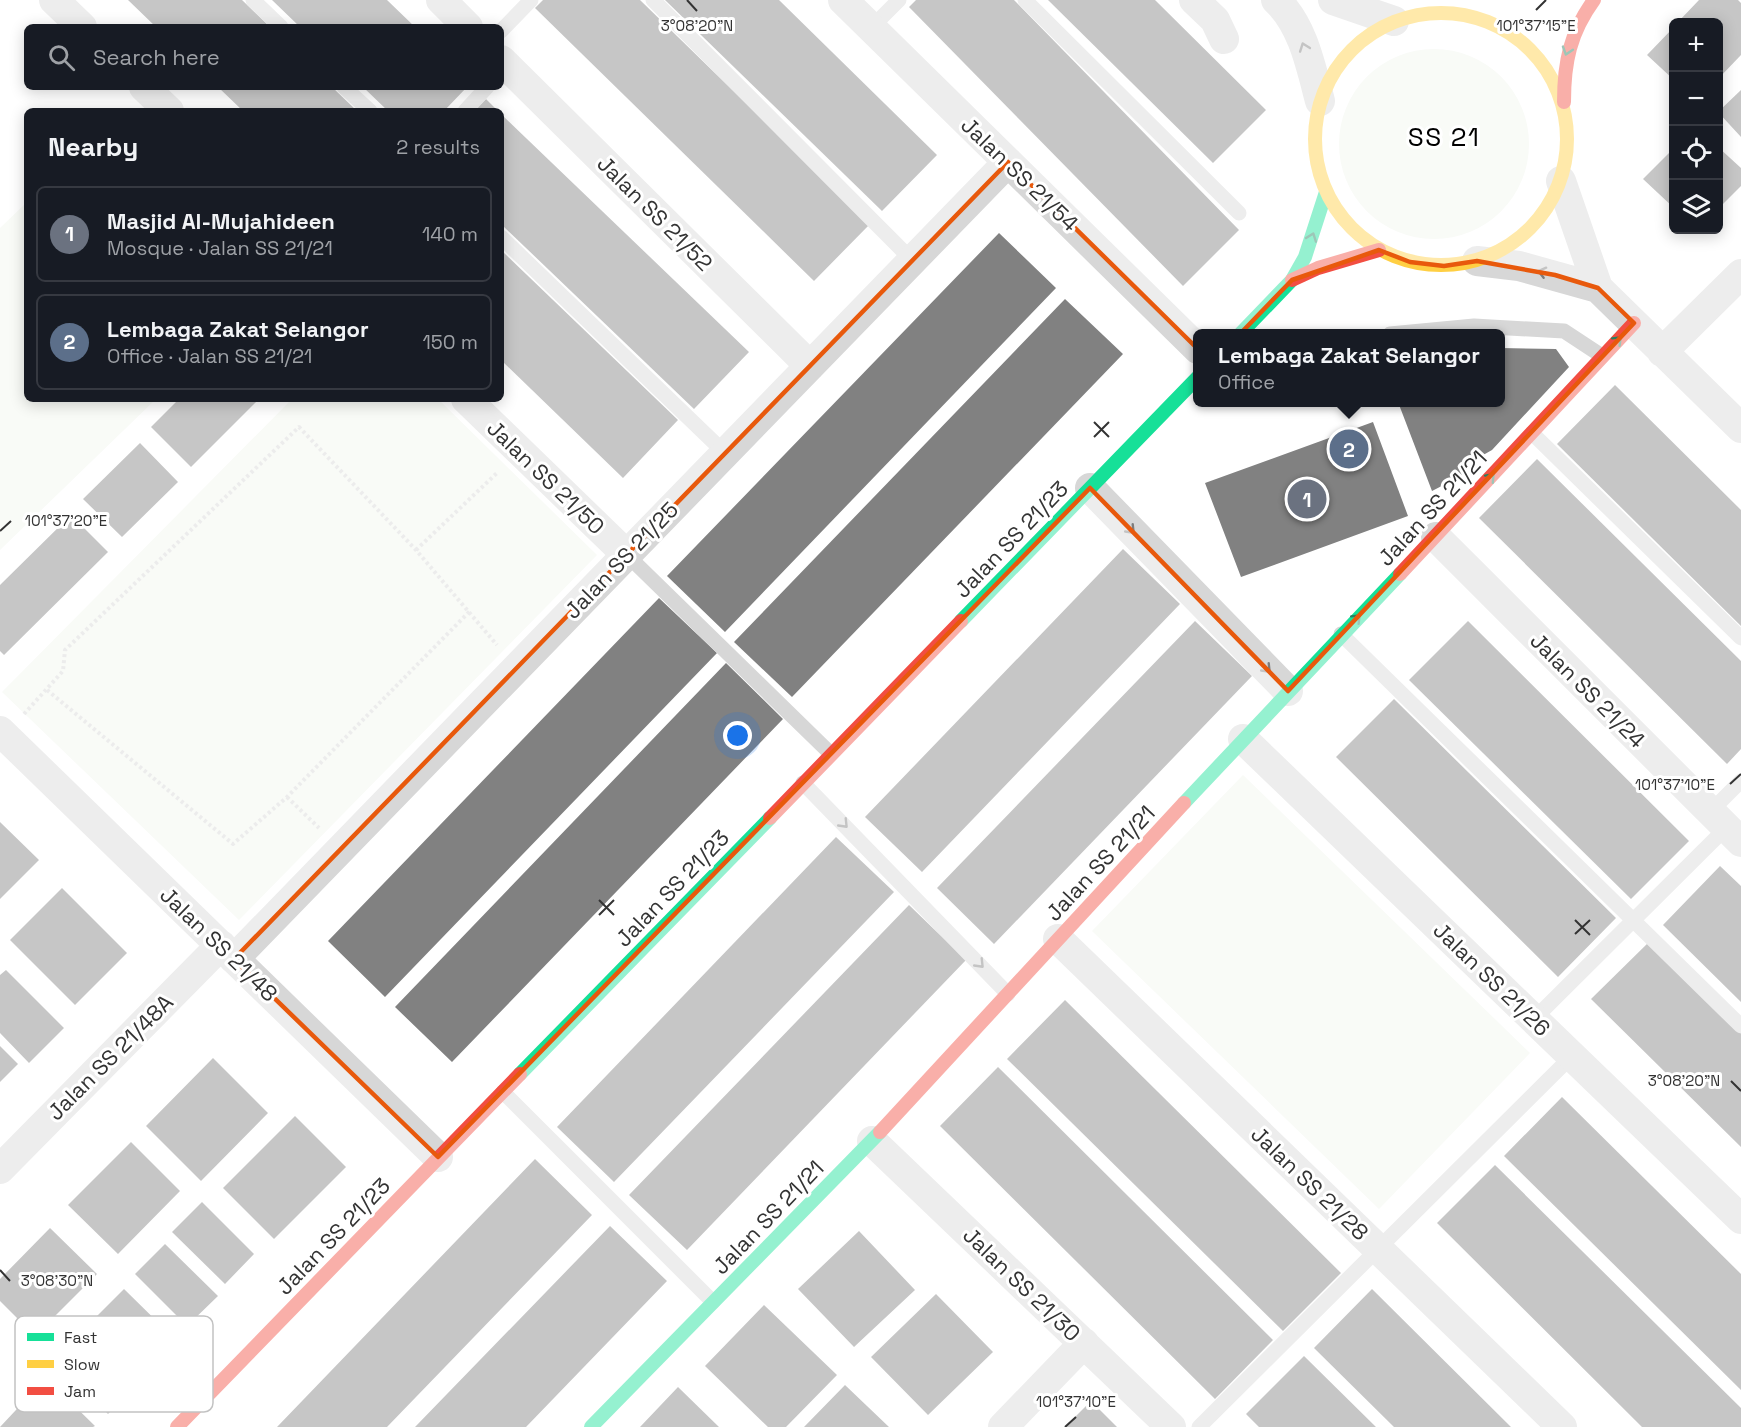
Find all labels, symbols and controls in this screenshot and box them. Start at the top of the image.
text: 3°08'20"N [661,16,733,35]
text: 101°37'15"E [1496,16,1576,35]
map controls [1669,18,1723,234]
button: + [1669,18,1723,72]
search box [24,24,504,90]
icon: search [45,41,78,74]
text: Search here [93,43,220,71]
one-way arrow [1299,43,1311,54]
one-way arrow [1562,45,1574,56]
button: − [1669,72,1723,126]
street label: Jalan SS 21/54 [955,111,1085,237]
district label: SS 21 [1408,120,1480,154]
button: locate [1669,126,1723,180]
text: Nearby [48,130,138,164]
text: 2 results [396,134,480,160]
street label: Jalan SS 21/52 [591,149,719,277]
button: layers [1669,180,1723,234]
text: Masjid Al-Mujahideen [107,207,335,235]
text: 1 [65,221,74,247]
text: 140 m [422,221,478,247]
one-way arrow [1304,232,1317,243]
text: Mosque · Jalan SS 21/21 [107,235,333,261]
one-way arrow [1537,267,1548,279]
text: Lembaga Zakat Selangor [107,315,369,343]
text: 2 [64,329,75,355]
text: 150 m [423,329,478,355]
popup [1193,329,1505,407]
one-way arrow [1611,336,1622,347]
text: Lembaga Zakat Selangor [1218,341,1480,369]
text: Office · Jalan SS 21/21 [107,343,312,369]
text: Office [1218,369,1275,395]
street label: Jalan SS 21/50 [481,414,611,540]
pin: 2 [1330,426,1368,472]
street label: Jalan SS 21/21 [1371,444,1493,572]
one-way arrow [1484,473,1495,484]
street label: Jalan SS 21/23 [948,475,1074,603]
pin: 1 [1288,476,1326,522]
street label: Jalan SS 21/25 [558,496,684,624]
text: 101°37'20"E [25,511,107,530]
one-way arrow [1123,522,1134,533]
one-way arrow [1349,614,1360,625]
street label: Jalan SS 21/24 [1524,626,1652,754]
one-way arrow [1259,662,1270,673]
your location [723,721,752,750]
text: 101°37'10"E [1635,775,1715,794]
street label: Jalan SS 21/21 [1039,799,1161,927]
one-way arrow [837,818,848,828]
street label: Jalan SS 21/23 [609,824,735,952]
street label: Jalan SS 21/48 [154,881,284,1007]
street label: Jalan SS 21/26 [1428,916,1556,1042]
one-way arrow [972,957,983,968]
street label: Jalan SS 21/48A [41,988,179,1126]
text: 3°08'20"N [1648,1071,1720,1090]
street label: Jalan SS 21/28 [1245,1120,1375,1246]
street label: Jalan SS 21/21 [707,1154,829,1280]
street label: Jalan SS 21/23 [270,1172,396,1300]
street label: Jalan SS 21/30 [957,1221,1087,1347]
text: 3°08'30"N [21,1271,93,1290]
legend [15,1316,213,1412]
text: Fast [64,1327,97,1348]
text: Slow [64,1354,100,1375]
text: Jam [64,1381,96,1402]
text: 101°37'10"E [1036,1392,1116,1411]

